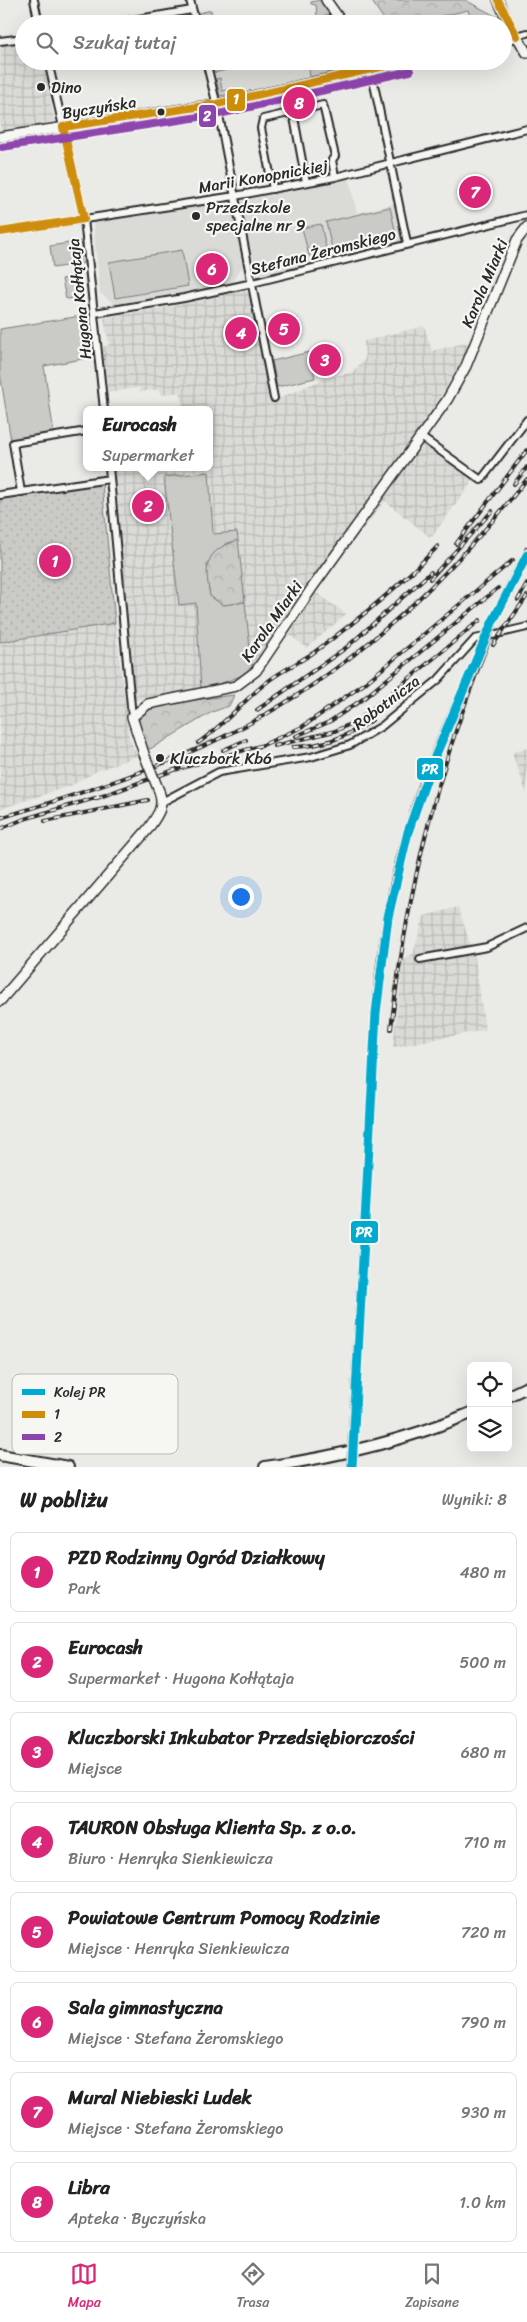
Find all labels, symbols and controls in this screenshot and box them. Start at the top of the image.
search box [15,15,512,70]
text: Szukaj tutaj [73,26,176,59]
icon: search [33,29,61,57]
place label: Dino [51,73,82,102]
marker: Dino [35,81,47,93]
pin: 8 [283,84,315,122]
street label: Byczyńska [60,87,138,128]
text: 1 [233,87,239,112]
line badge: 1 [226,88,246,112]
line badge: 2 [198,104,217,128]
text: 2 [202,104,212,129]
unlabelled marker [156,107,166,117]
street label: Marii Konopnickiej [196,151,331,202]
pin: 7 [459,173,491,211]
place label: Przedszkole specjalne nr 9 [205,193,306,240]
marker: Przedszkole specjalne nr 9 [190,210,202,222]
street label: Stefana Żeromskiego [247,219,399,284]
street label: Karola Miarki [453,234,516,332]
street label: Hugona Kołłątaja [59,237,100,361]
pin: 6 [196,250,228,288]
pin: 5 [268,310,300,348]
pin: 4 [225,314,257,352]
pin: 3 [309,341,341,379]
popup [83,406,213,471]
text: Eurocash [102,408,177,441]
text: Supermarket [102,441,194,470]
pin: 2 [132,487,164,525]
pin: 1 [39,542,71,580]
street label: Karola Miarki [233,574,311,668]
street label: Robotnicza [346,667,426,738]
place label: Kluczbork Kb6 [170,744,272,773]
marker: Kluczbork Kb6 [154,752,166,764]
line badge: PR [416,757,444,781]
text: PR [422,757,439,782]
your location [228,884,254,910]
line badge: PR [350,1220,379,1244]
text: PR [356,1220,373,1245]
map controls [467,1362,512,1452]
button: locate [467,1362,512,1407]
legend [12,1374,178,1454]
text: Kolej PR [54,1380,106,1405]
text: 1 [54,1402,60,1427]
button: layers [467,1407,512,1452]
text: 2 [54,1425,62,1450]
text: W pobliżu [20,1481,108,1519]
text: Wyniki: 8 [442,1485,507,1514]
text: PZD Rodzinny Ogród Działkowy [68,1541,325,1574]
text: 1 [34,1558,40,1587]
text: 480 m [460,1558,506,1587]
text: Park [68,1574,101,1603]
text: Eurocash [68,1631,143,1664]
text: 2 [32,1648,42,1677]
text: 500 m [460,1648,506,1677]
text: Supermarket · Hugona Kołłątaja [68,1664,294,1693]
text: Kluczborski Inkubator Przedsiębiorczości [68,1721,414,1754]
text: 3 [33,1738,41,1767]
text: 680 m [461,1738,506,1767]
text: Miejsce [68,1754,122,1783]
text: TAURON Obsługa Klienta Sp. z o.o. [68,1811,357,1844]
text: 4 [32,1828,42,1857]
text: 710 m [463,1828,506,1857]
text: Biuro · Henryka Sienkiewicza [68,1844,273,1873]
text: Powiatowe Centrum Pomocy Rodzinie [68,1901,380,1934]
text: 5 [32,1918,42,1947]
text: 720 m [461,1918,506,1947]
text: Miejsce · Henryka Sienkiewicza [68,1934,289,1963]
text: Sala gimnastyczna [68,1991,223,2024]
text: 6 [32,2008,42,2037]
text: 790 m [460,2008,506,2037]
text: Miejsce · Stefana Żeromskiego [68,2024,284,2053]
text: Mural Niebieski Ludek [68,2081,252,2114]
text: 7 [32,2098,42,2127]
text: 930 m [461,2098,506,2127]
text: Miejsce · Stefana Żeromskiego [68,2114,284,2143]
text: Libra [68,2171,110,2204]
text: 8 [32,2188,42,2217]
text: 1.0 km [459,2188,506,2217]
text: Apteka · Byczyńska [68,2204,206,2233]
tab: Mapa [68,2260,101,2315]
tab: Trasa [236,2260,269,2315]
tab: Zapisane [405,2260,459,2315]

